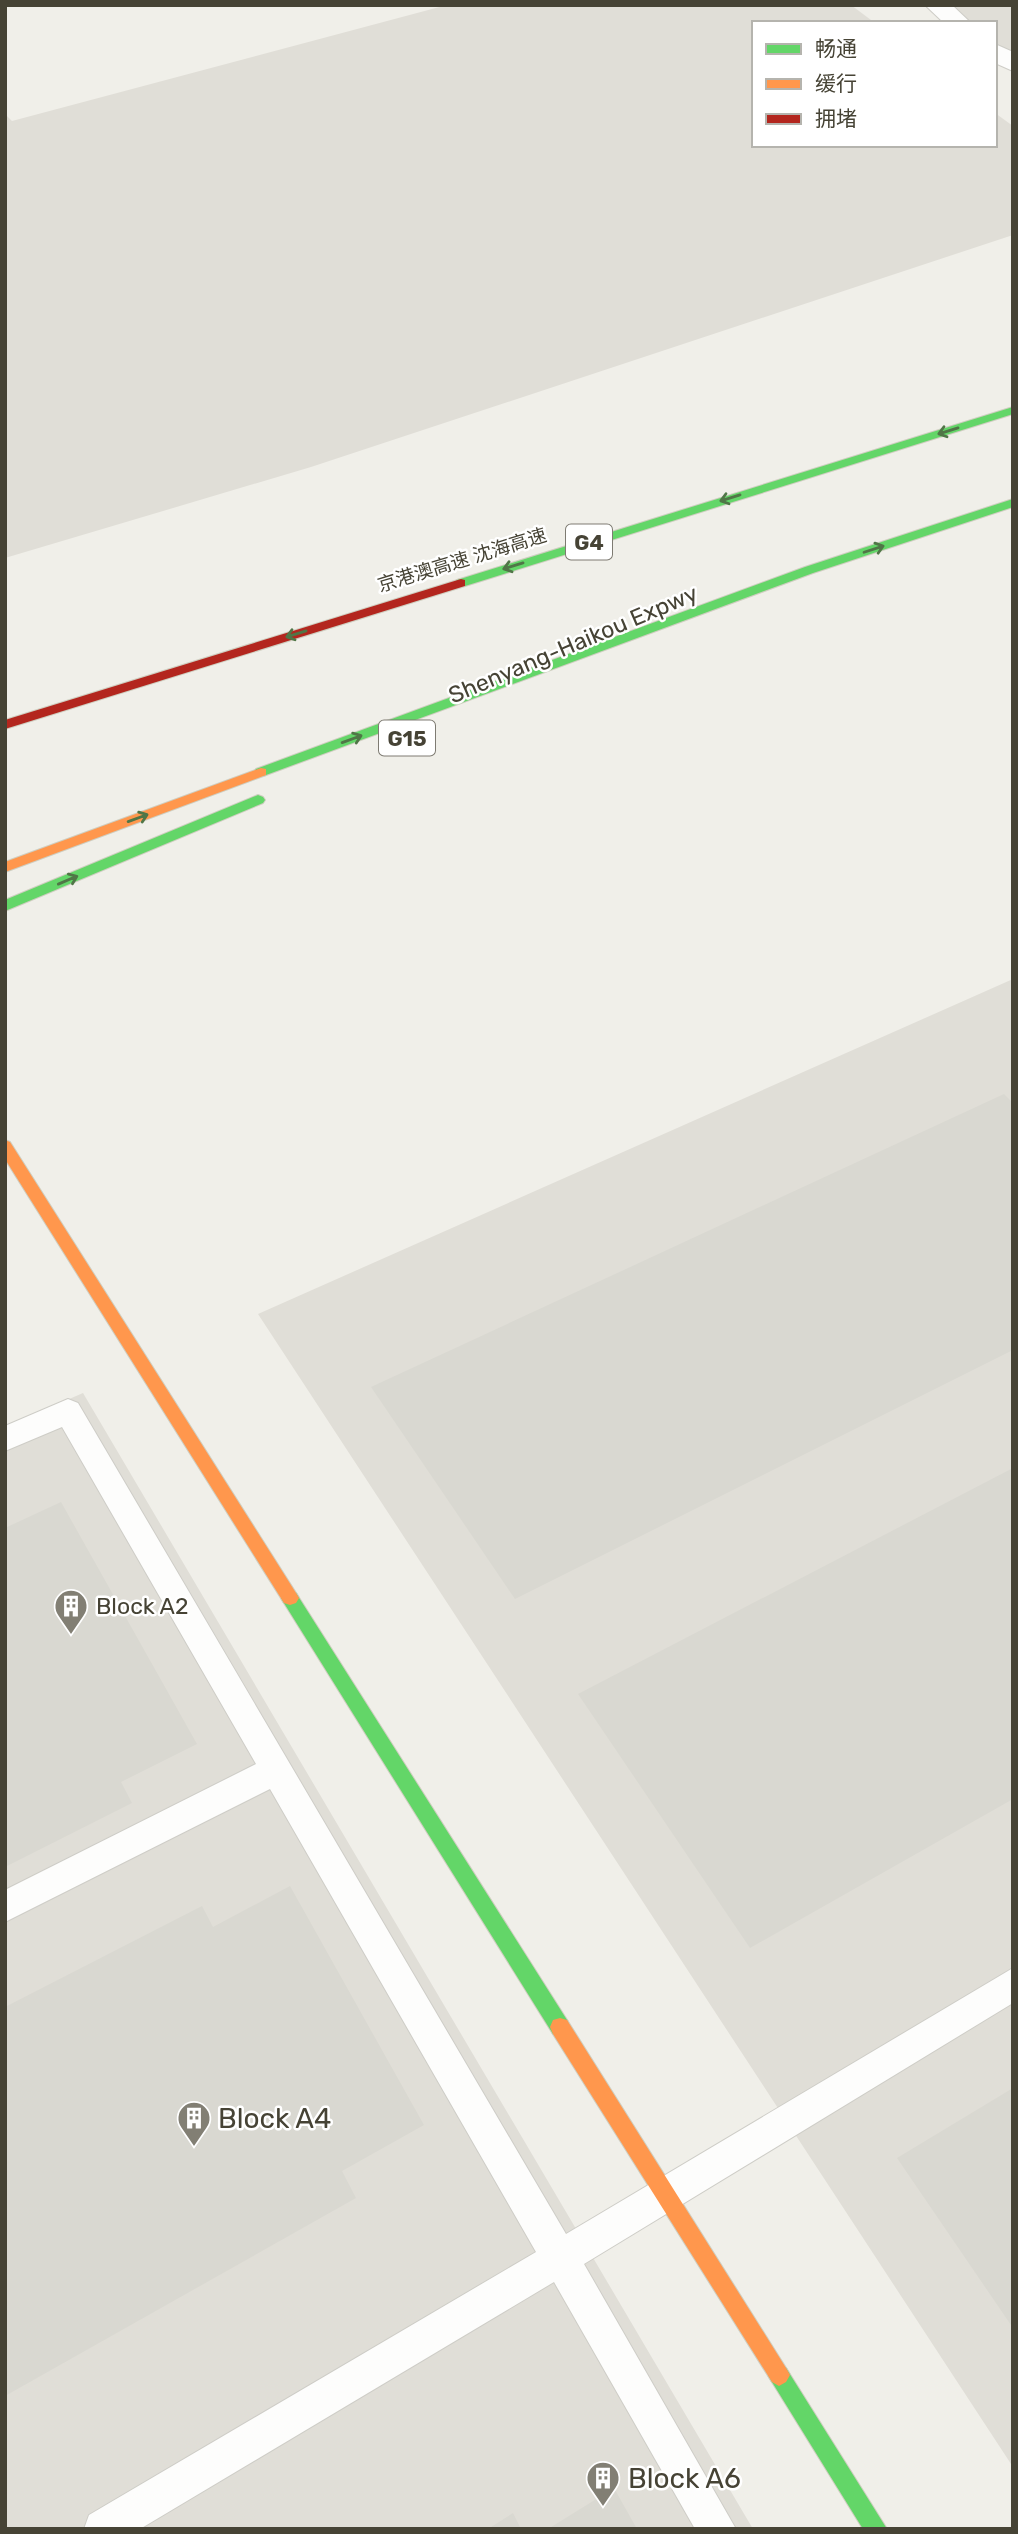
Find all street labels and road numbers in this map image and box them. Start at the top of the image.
street label: 京港澳高速 沈海高速 [375,523,549,597]
road number: G4 [566,524,612,560]
street label: Shenyang-Haikou Expwy [444,579,702,709]
road number: G15 [379,720,435,756]

